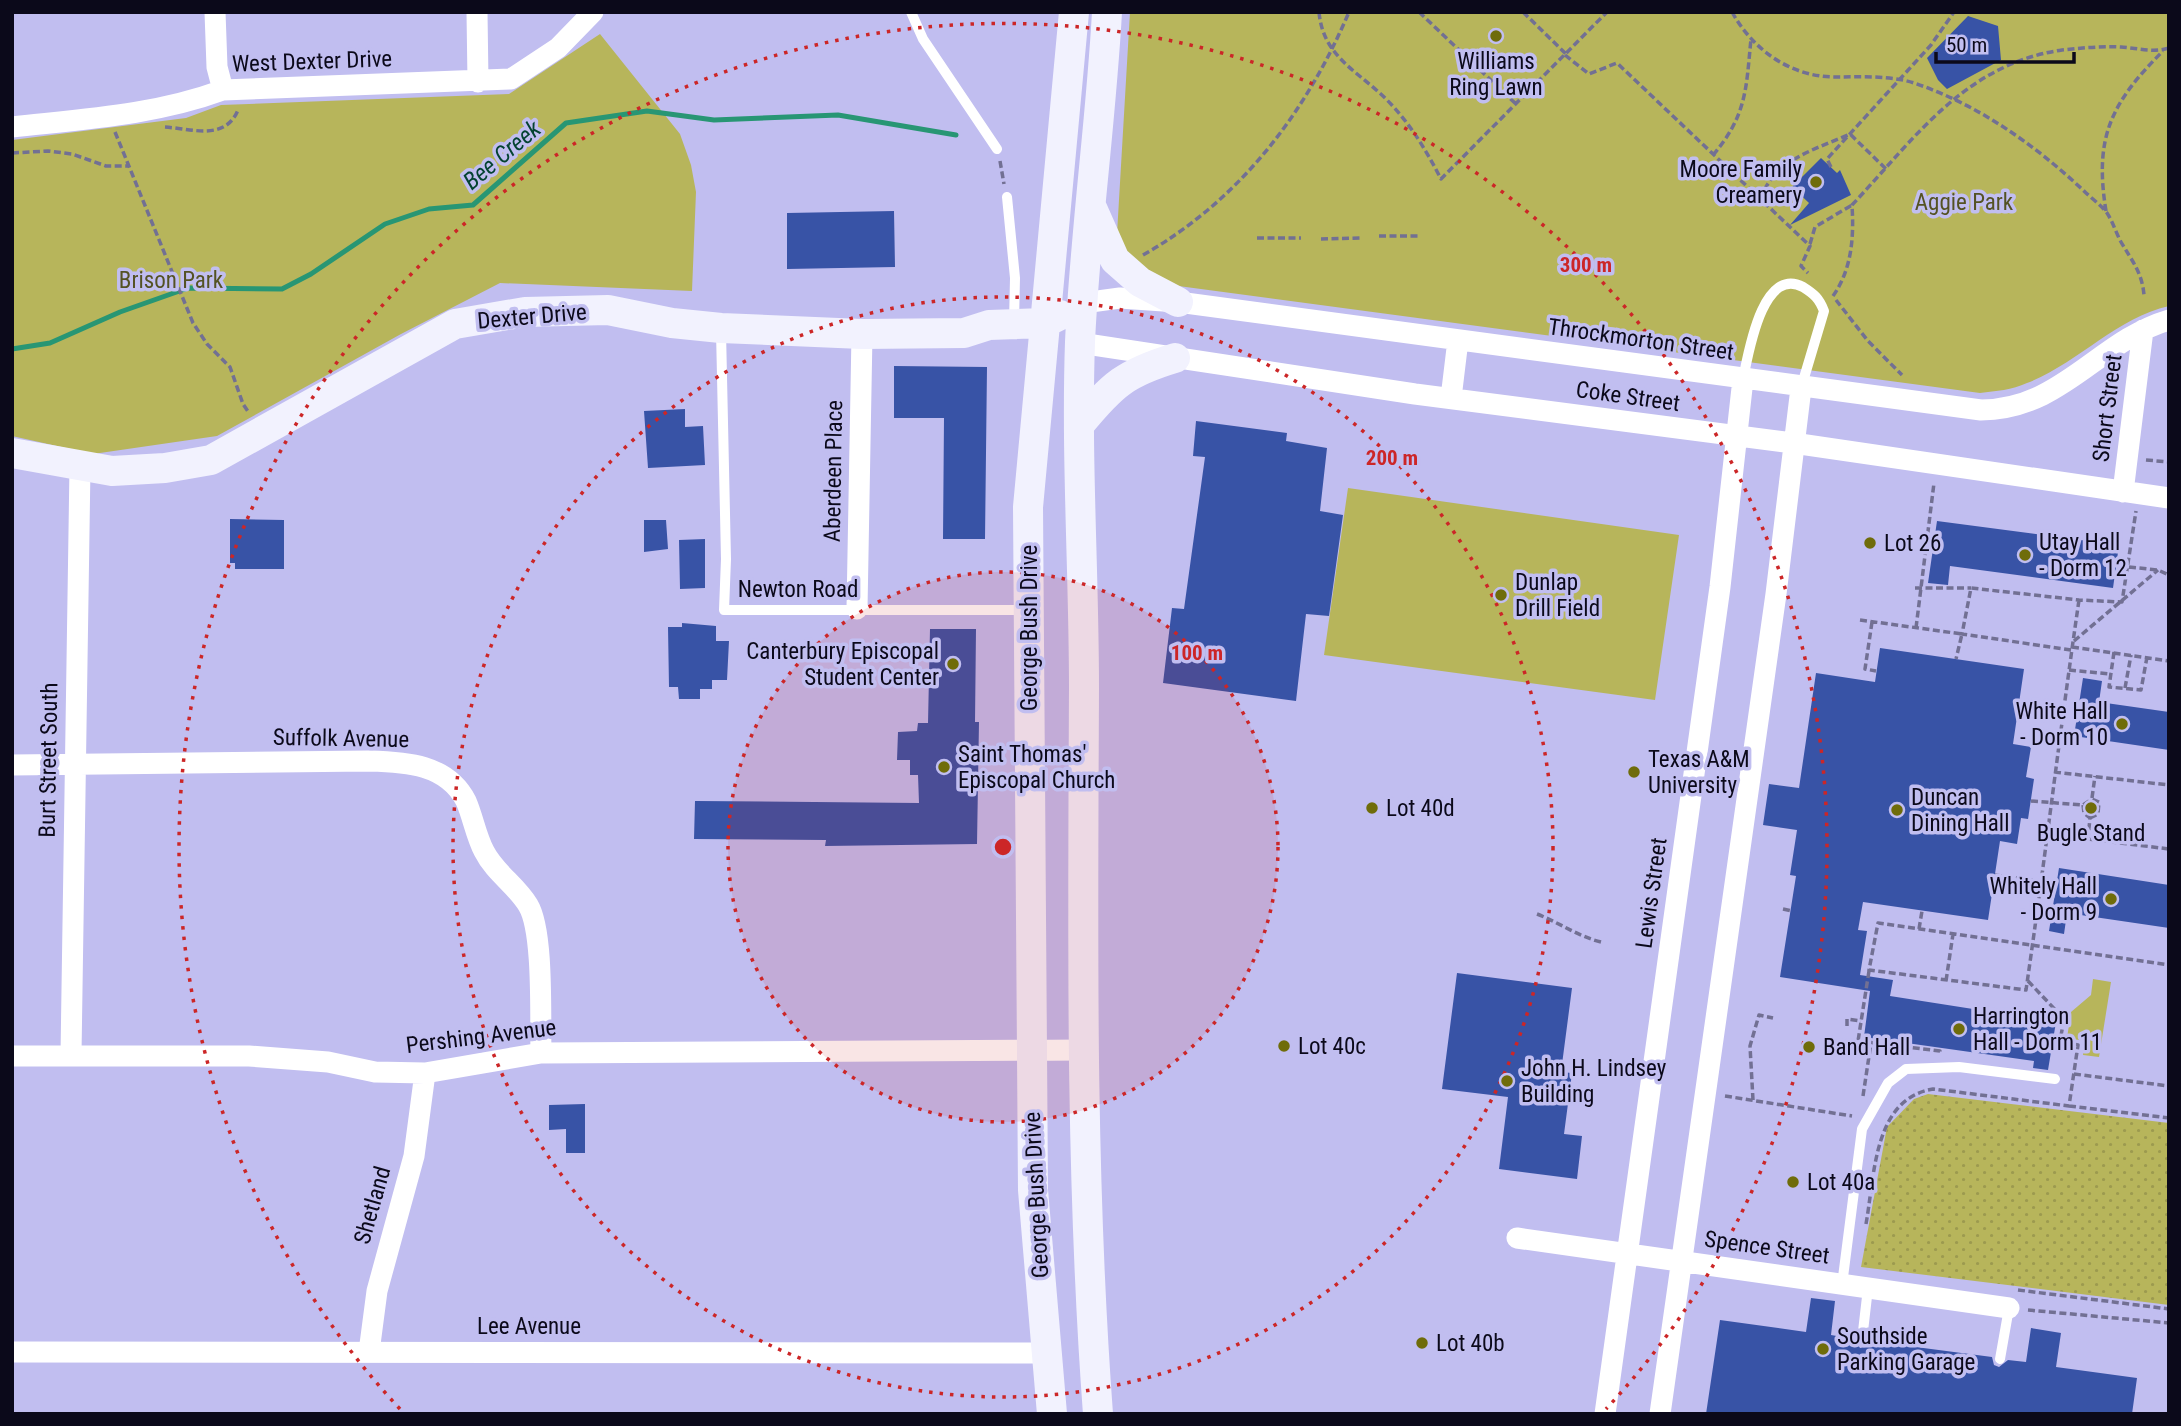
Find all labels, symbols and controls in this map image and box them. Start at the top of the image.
scale bar [1936,21,2074,65]
marker: Williams Ring Lawn [1488,28,1504,44]
text: 50 m [1946,33,1987,57]
street label: West Dexter Drive [231,45,393,78]
place label: Williams Ring Lawn [1449,48,1543,101]
water label: Bee Creek [458,114,547,195]
place label: Moore Family Creamery [1680,156,1802,209]
marker: Moore Family Creamery [1808,174,1824,190]
park label: Aggie Park [1915,189,2014,216]
text: 300 m [1560,253,1612,277]
park label: Brison Park [119,267,224,294]
street label: Dexter Drive [476,298,588,335]
street label: Throckmorton Street [1546,313,1736,366]
street label: Short Street [2088,353,2127,463]
street label: Coke Street [1574,376,1682,417]
street label: Aberdeen Place [819,400,848,542]
text: 200 m [1366,446,1418,470]
place label: Utay Hall - Dorm 12 [2039,529,2127,582]
place label: Lot 26 [1884,530,1941,557]
marker: Lot 26 [1862,535,1878,551]
street label: George Bush Drive [1016,545,1043,711]
marker: Utay Hall - Dorm 12 [2017,547,2033,563]
place label: Dunlap Drill Field [1515,569,1600,622]
street label: Newton Road [738,576,858,603]
marker: Dunlap Drill Field [1493,587,1509,603]
place label: Canterbury Episcopal Student Center [746,638,939,691]
text: 100 m [1171,641,1223,665]
marker: Canterbury Episcopal Student Center [945,656,961,672]
street label: Burt Street South [34,682,63,838]
place label: White Hall - Dorm 10 [2015,698,2108,751]
marker: White Hall - Dorm 10 [2114,716,2130,732]
street label: Suffolk Avenue [273,724,409,753]
place label: Saint Thomas' Episcopal Church [958,741,1115,794]
place label: Texas A&M University [1648,746,1750,799]
marker: Saint Thomas' Episcopal Church [936,759,952,775]
marker: Texas A&M University [1626,764,1642,780]
place label: Duncan Dining Hall [1911,784,2009,837]
place label: Lot 40d [1386,795,1455,822]
marker: Lot 40d [1364,800,1380,816]
marker: Bugle Stand [2083,800,2099,816]
marker: Duncan Dining Hall [1889,802,1905,818]
place label: Bugle Stand [2037,820,2145,847]
centre of rings [991,835,1015,859]
street label: Lewis Street [1630,836,1673,950]
place label: Whitely Hall - Dorm 9 [1990,873,2097,926]
marker: Whitely Hall - Dorm 9 [2103,891,2119,907]
place label: Harrington Hall - Dorm 11 [1973,1003,2102,1056]
street label: Pershing Avenue [404,1014,558,1059]
marker: Harrington Hall - Dorm 11 [1951,1021,1967,1037]
place label: Lot 40c [1298,1033,1366,1060]
place label: Band Hall [1823,1034,1910,1061]
marker: Lot 40c [1276,1038,1292,1054]
marker: Band Hall [1801,1039,1817,1055]
place label: John H. Lindsey Building [1521,1055,1667,1108]
marker: John H. Lindsey Building [1499,1073,1515,1089]
street label: George Bush Drive [1019,1111,1054,1279]
street label: Shetland [349,1163,396,1247]
place label: Lot 40a [1807,1169,1875,1196]
marker: Lot 40a [1785,1174,1801,1190]
street label: Spence Street [1703,1225,1831,1270]
street label: Lee Avenue [477,1313,581,1340]
place label: Southside Parking Garage [1837,1323,1975,1376]
place label: Lot 40b [1436,1330,1505,1357]
marker: Lot 40b [1414,1335,1430,1351]
marker: Southside Parking Garage [1815,1341,1831,1357]

